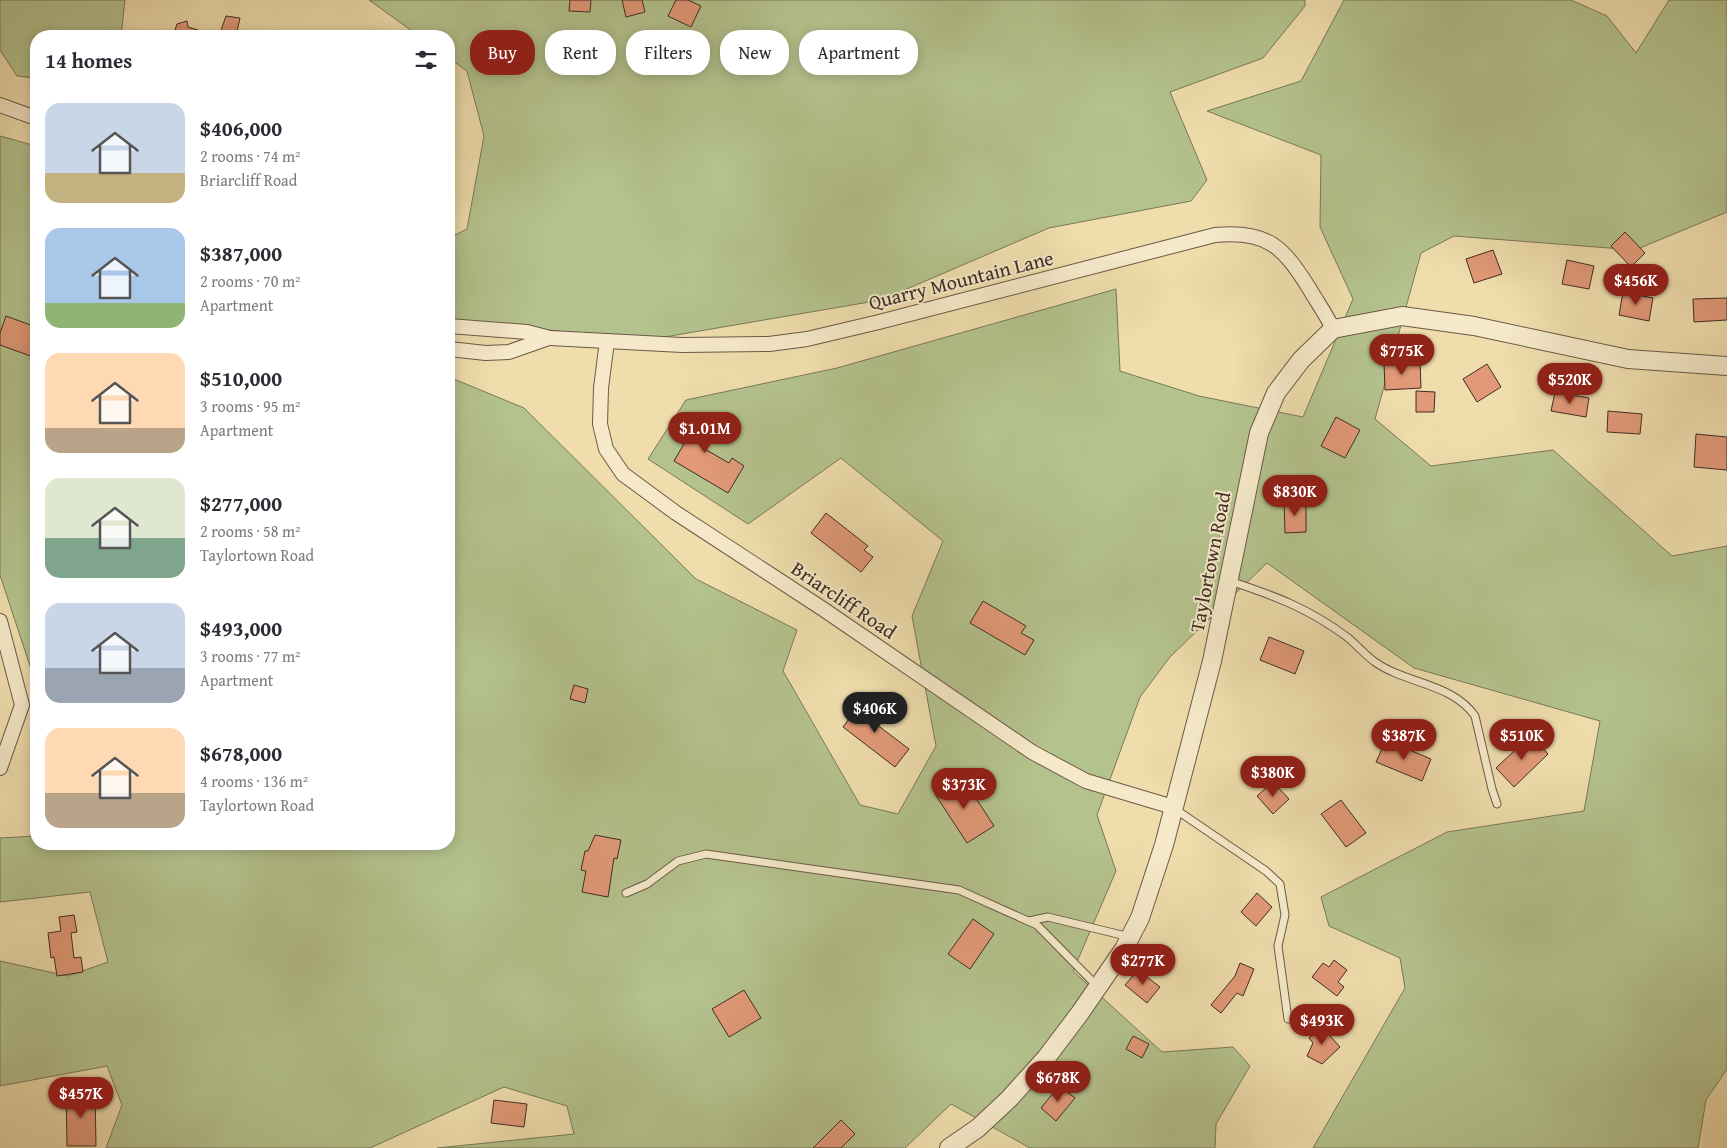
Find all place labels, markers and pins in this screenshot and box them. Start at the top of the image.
pin: $456K [1601,264,1671,306]
pin: $775K [1367,334,1437,376]
pin: $520K [1535,362,1605,405]
pin: $1.01M [664,412,746,454]
pin: $830K [1260,474,1330,517]
pin: $406K [840,692,910,734]
pin: $387K [1369,718,1439,761]
pin: $510K [1487,718,1557,761]
pin: $380K [1238,756,1308,798]
pin: $373K [929,768,999,810]
pin: $277K [1108,944,1178,986]
pin: $493K [1287,1004,1357,1046]
pin: $678K [1023,1060,1093,1103]
pin: $457K [46,1076,116,1119]

